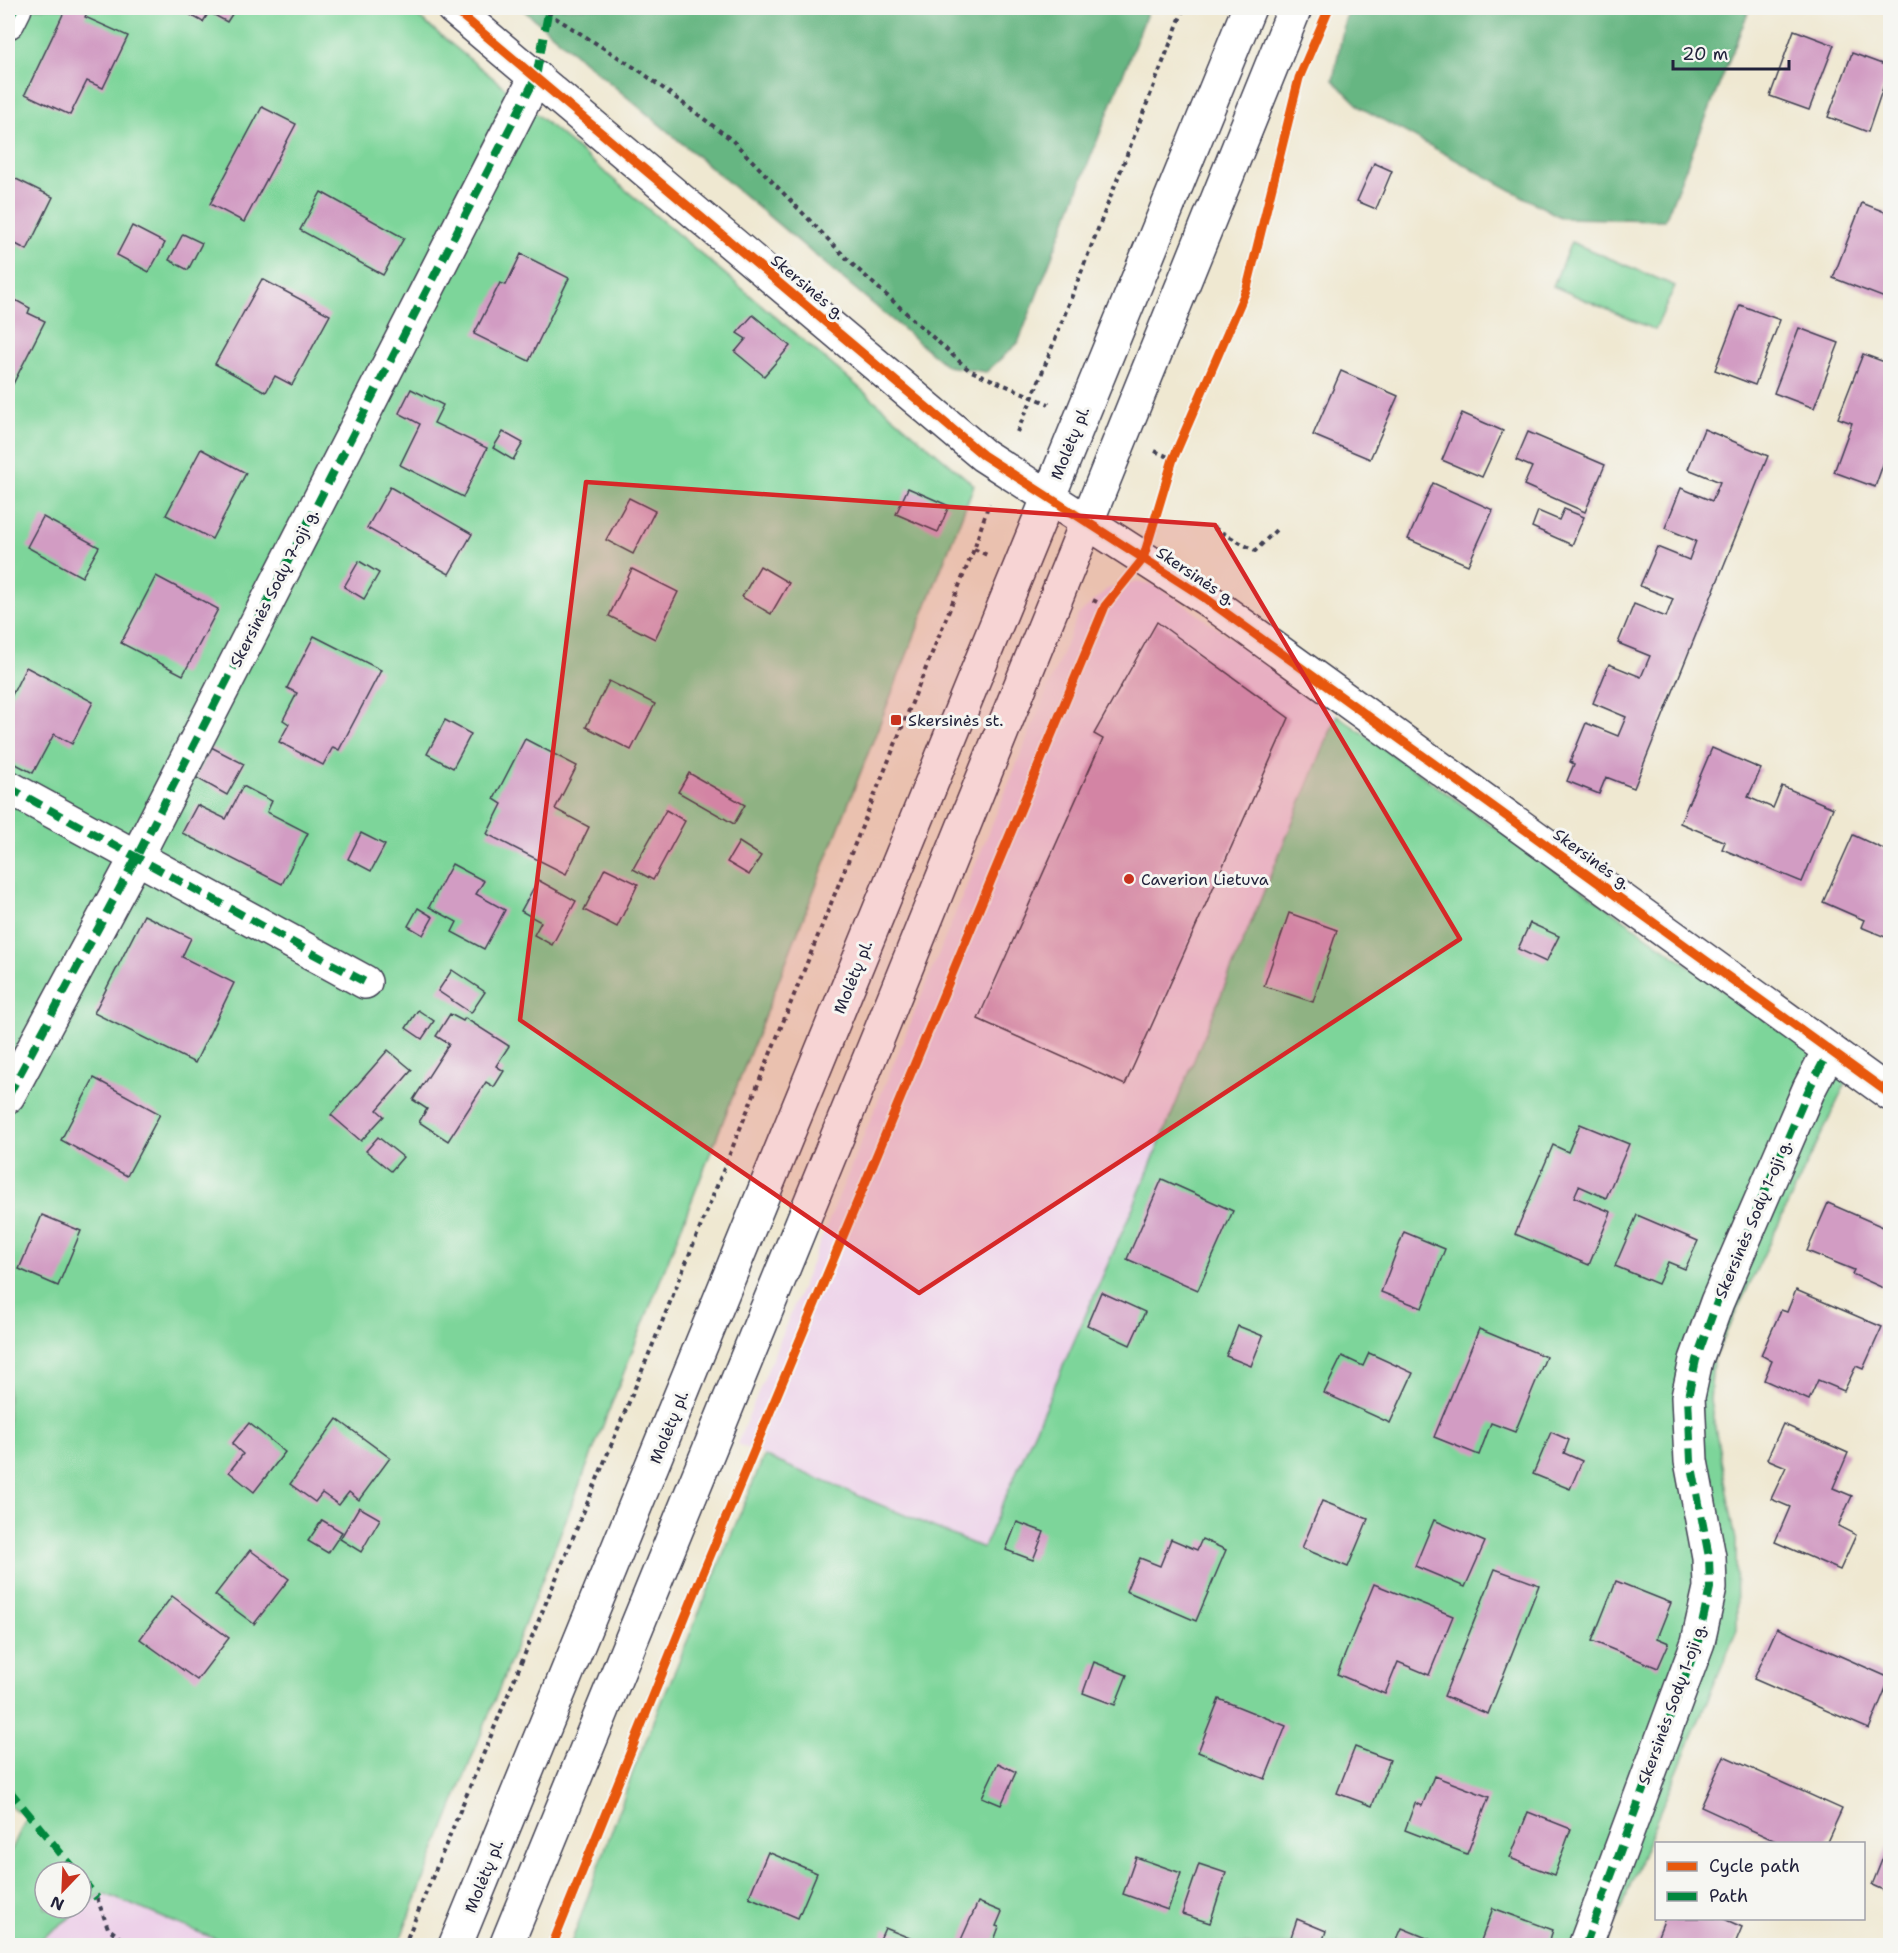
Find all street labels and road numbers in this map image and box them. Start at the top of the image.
street label: Skersinės g. [767,250,849,324]
street label: Molėtų pl. [1046,403,1094,483]
street label: Skersinės Sodų 7-oji g. [225,505,323,671]
street label: Skersinės g. [1153,542,1239,610]
street label: Skersinės g. [1549,824,1635,894]
street label: Molėtų pl. [829,937,877,1017]
street label: Skersinės Sodų 1-oji g. [1710,1137,1796,1301]
street label: Molėtų pl. [645,1387,693,1467]
street label: Skersinės Sodų 1-oji g. [1633,1620,1711,1788]
street label: Molėtų pl. [460,1836,508,1916]

